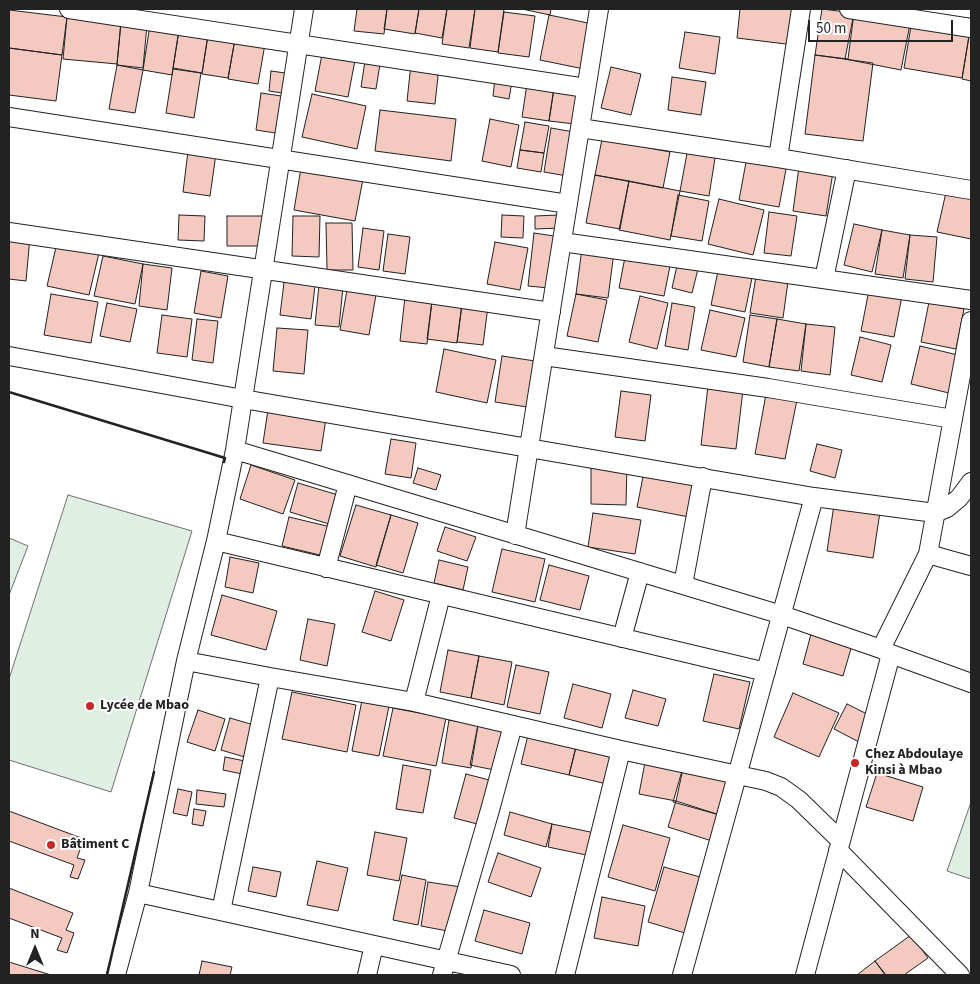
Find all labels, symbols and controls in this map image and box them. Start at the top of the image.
scale bar [810,10,955,42]
text: 50 m [816,18,846,39]
place label: Lycée de Mbao [100,698,189,714]
marker: Lycée de Mbao [84,700,96,712]
place label: Chez Abdoulaye Kinsi à Mbao [865,747,963,780]
marker: Chez Abdoulaye Kinsi à Mbao [849,757,861,769]
place label: Bâtiment C [61,837,129,853]
marker: Bâtiment C [45,839,57,851]
north arrow [10,924,60,974]
text: N [30,924,40,944]

